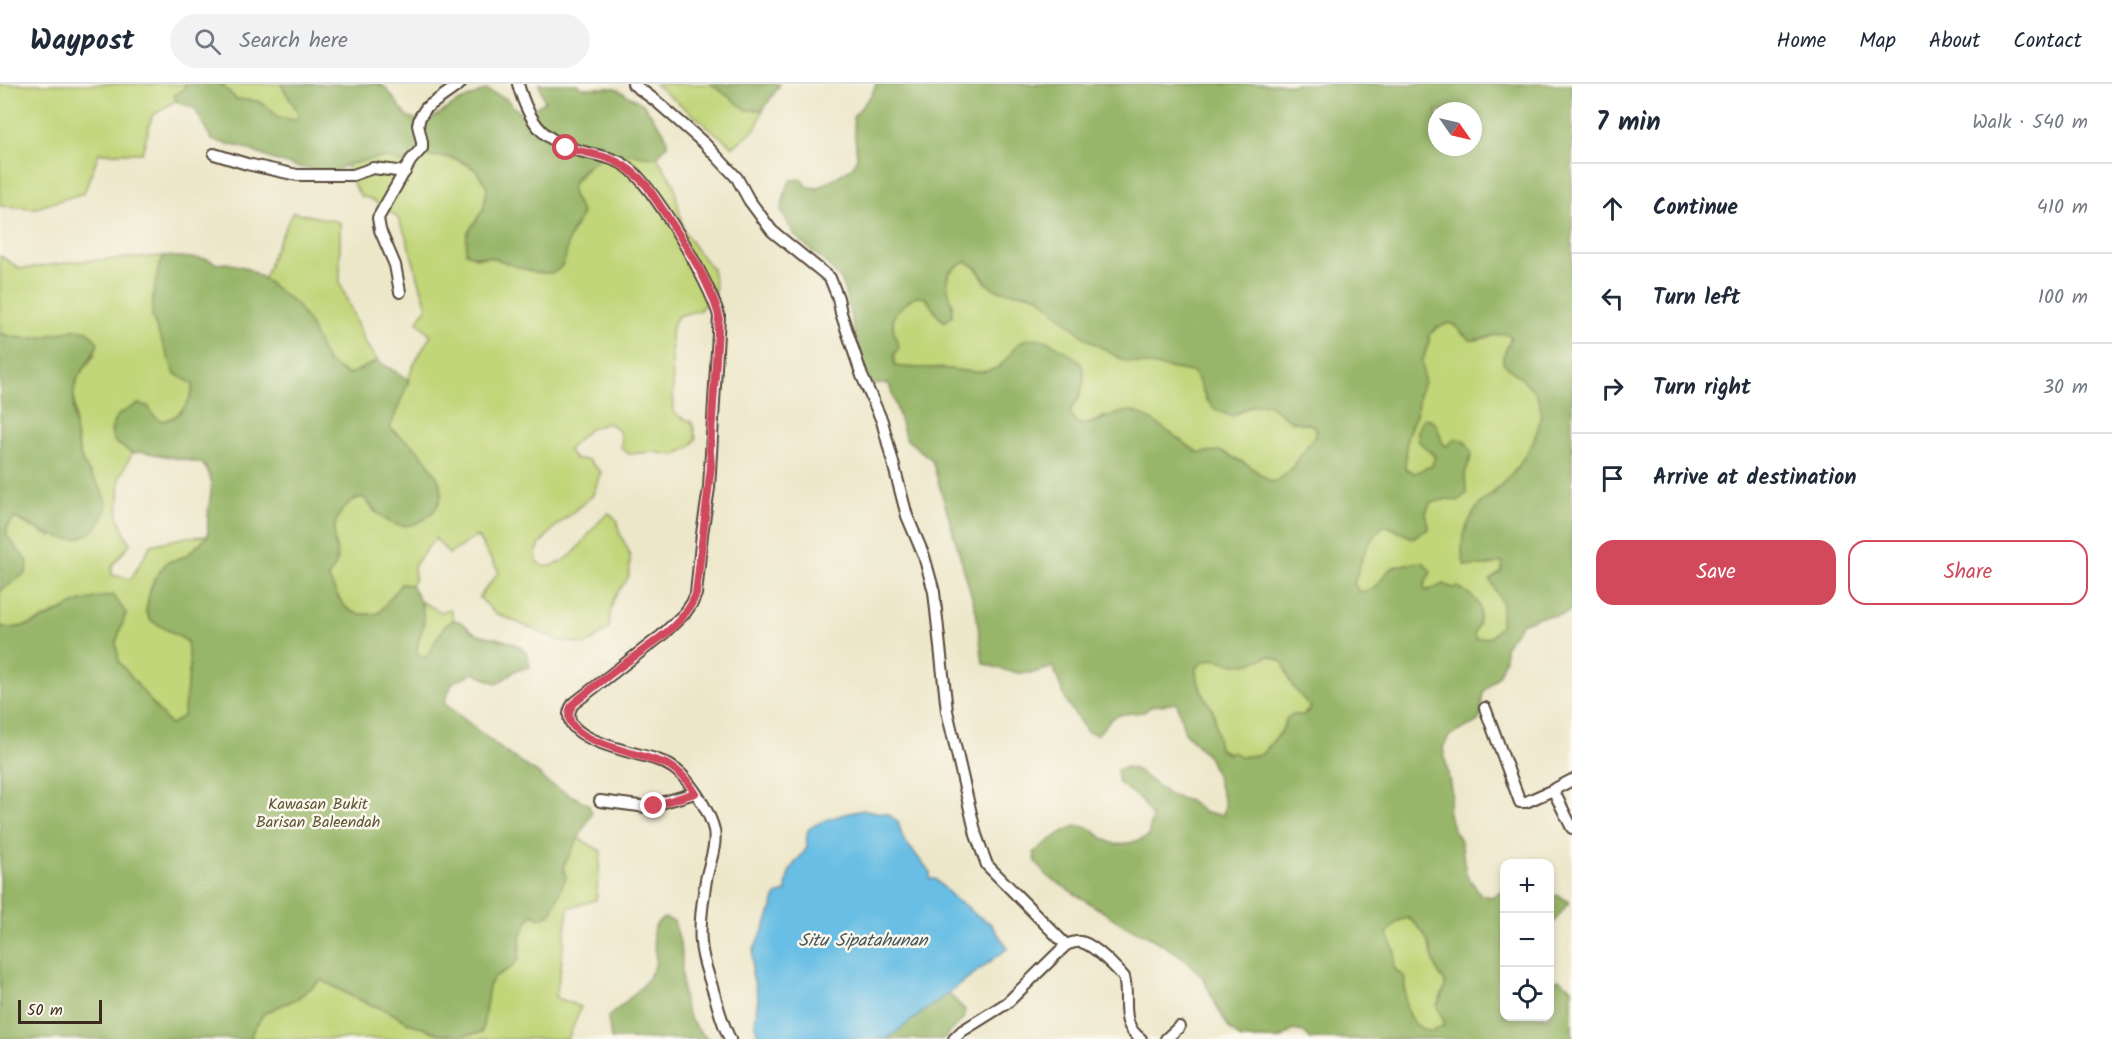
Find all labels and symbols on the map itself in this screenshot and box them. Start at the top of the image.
north arrow [1428,102,1482,156]
route start [552,134,578,160]
park label: Kawasan Bukit Barisan Baleendah [256,792,380,835]
route end [640,792,666,818]
water label: Situ Sipatahunan [799,927,929,956]
scale bar [18,997,102,1024]

